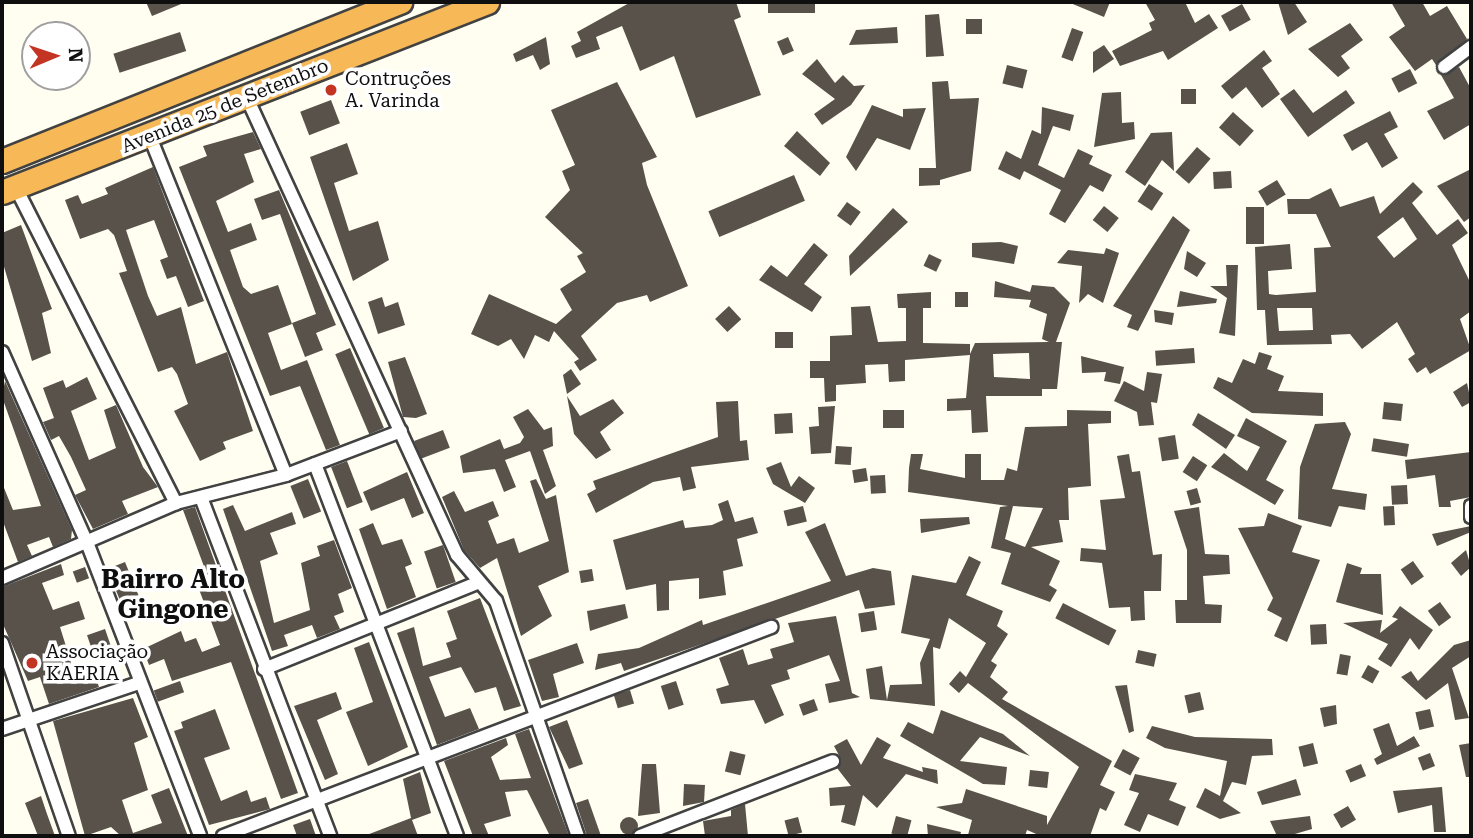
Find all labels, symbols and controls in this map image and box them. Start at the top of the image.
north arrow [21,21,91,91]
text: N [64,48,87,63]
street label: Avenida 25 de Setembro [118,54,332,158]
place label: Contruções A. Varinda [345,68,451,112]
marker: Contruções A. Varinda [323,82,339,98]
district label: Bairro Alto Gingone [101,564,245,626]
place label: Associação KAERIA [46,641,148,685]
marker: Associação KAERIA [24,655,40,671]

